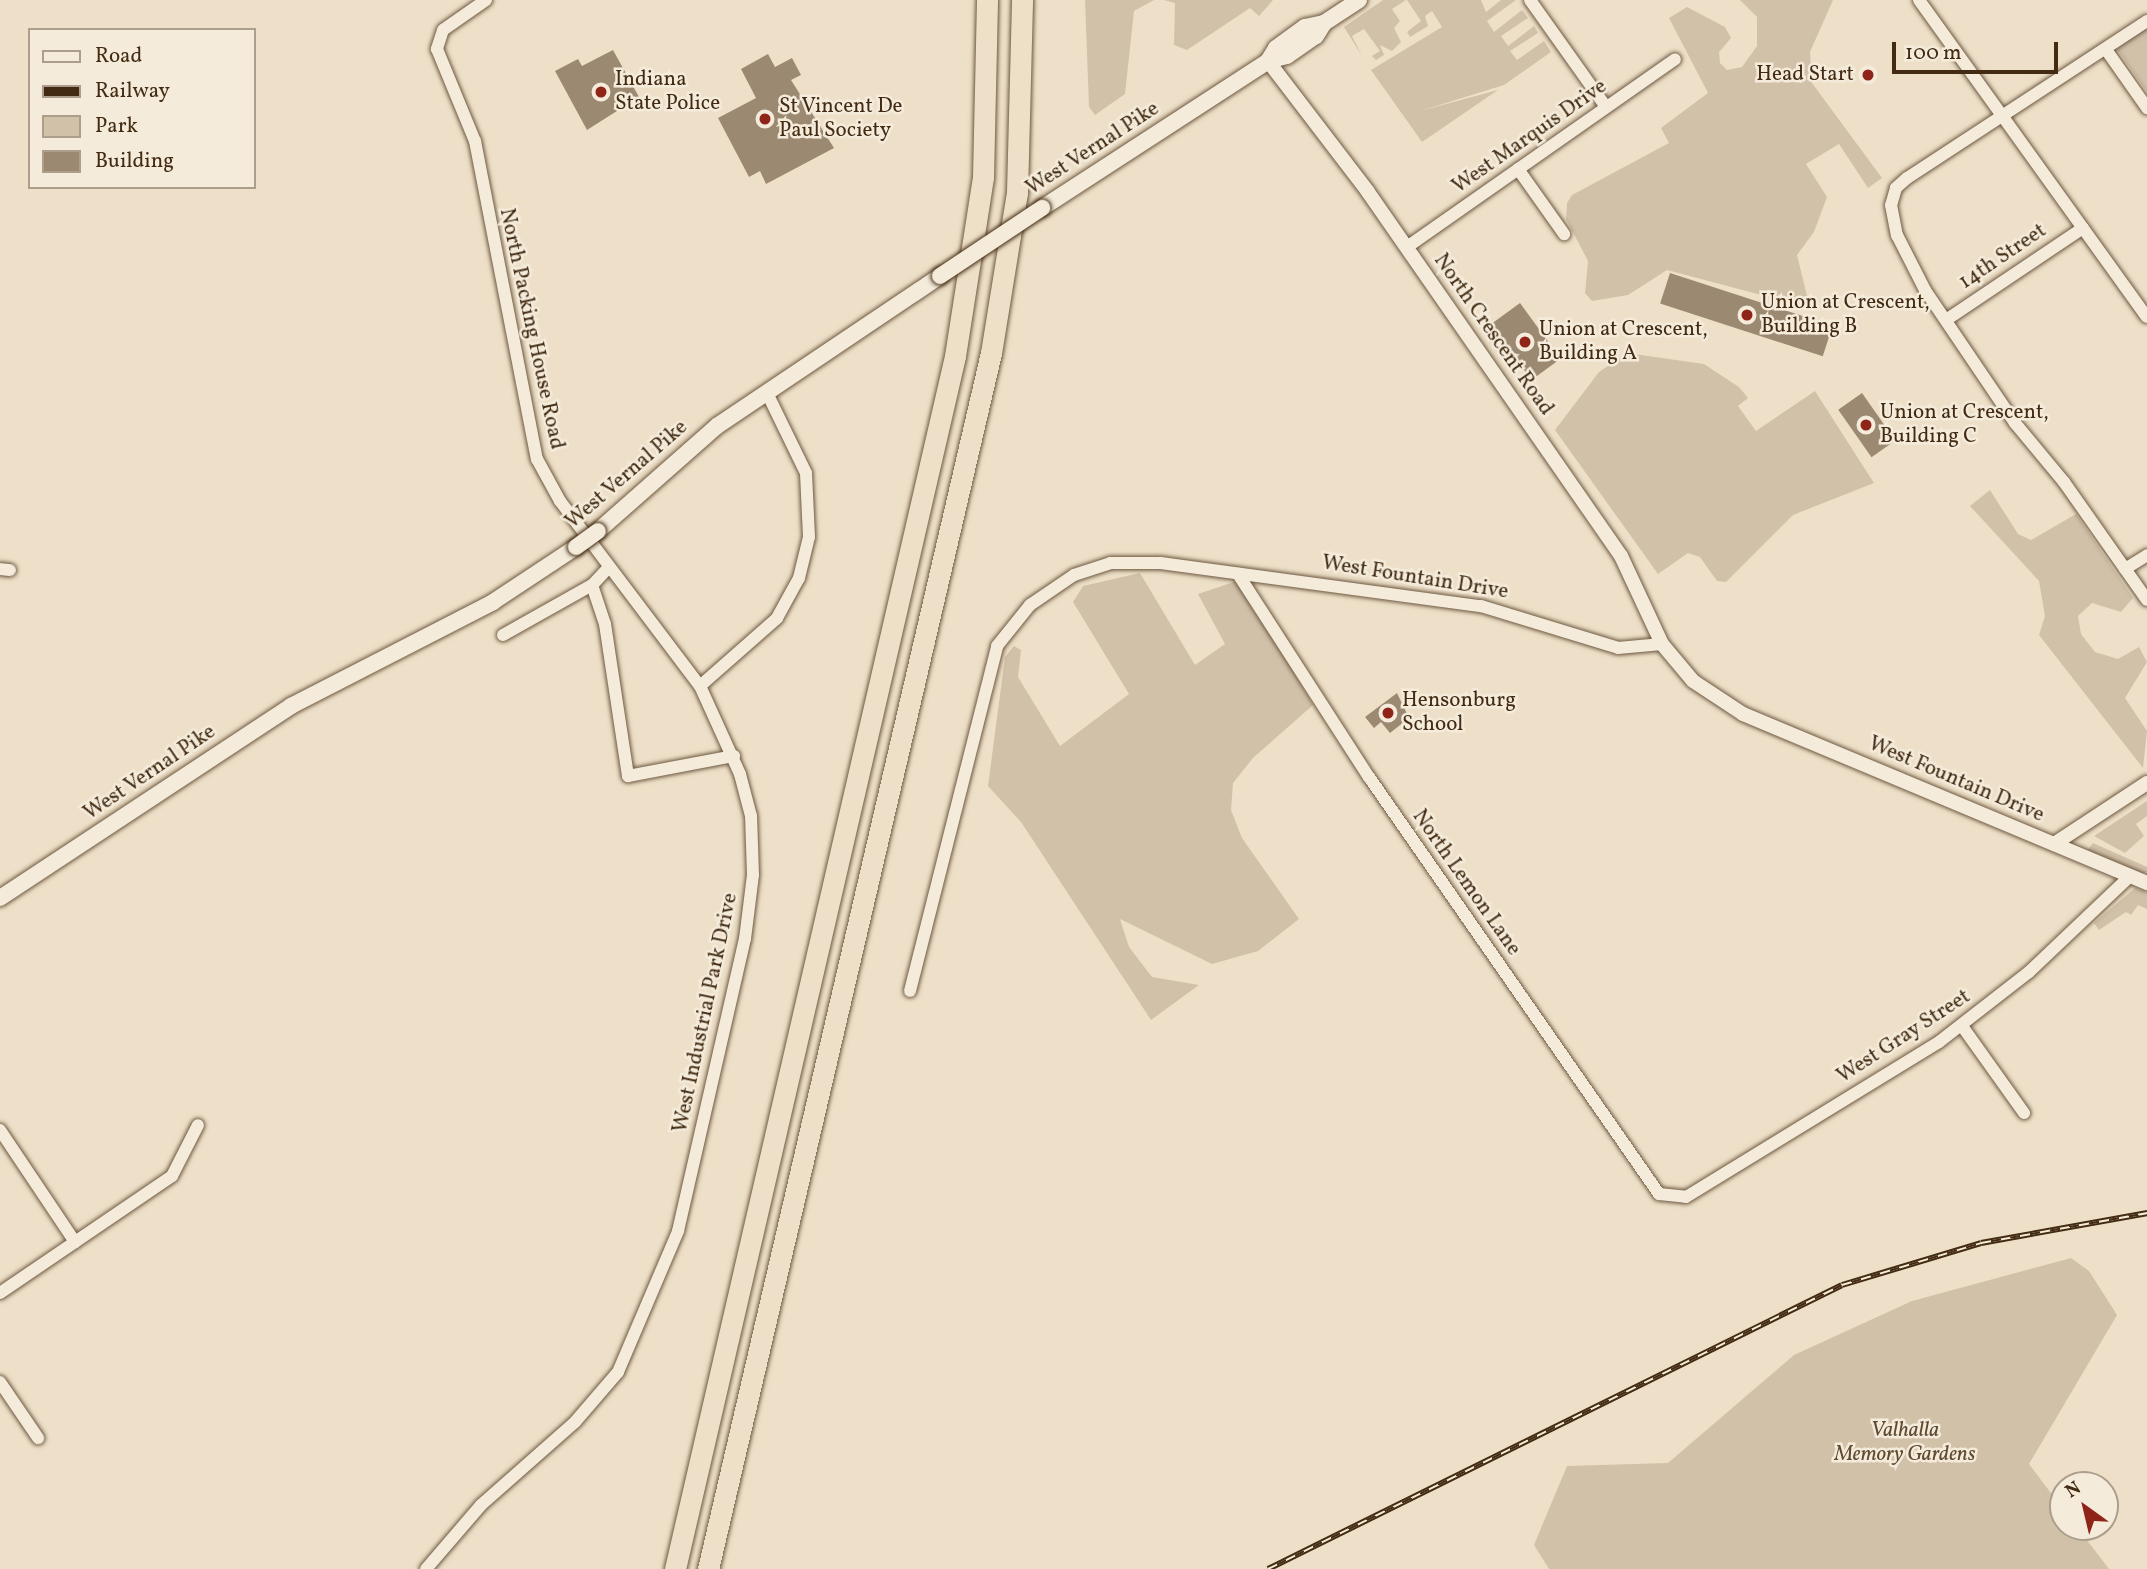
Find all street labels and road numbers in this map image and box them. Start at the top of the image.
street label: West Marquis Drive [1448,74,1612,200]
street label: West Vernal Pike [1022,96,1164,202]
street label: North Packing House Road [493,206,569,452]
street label: 14th Street [1955,219,2051,295]
street label: North Crescent Road [1428,249,1558,421]
street label: West Vernal Pike [561,415,693,535]
street label: West Fountain Drive [1320,551,1510,605]
street label: West Vernal Pike [79,719,221,827]
street label: West Fountain Drive [1864,732,2048,828]
street label: North Lemon Lane [1406,805,1526,961]
street label: West Industrial Park Drive [668,891,744,1135]
street label: West Gray Street [1832,984,1976,1090]

